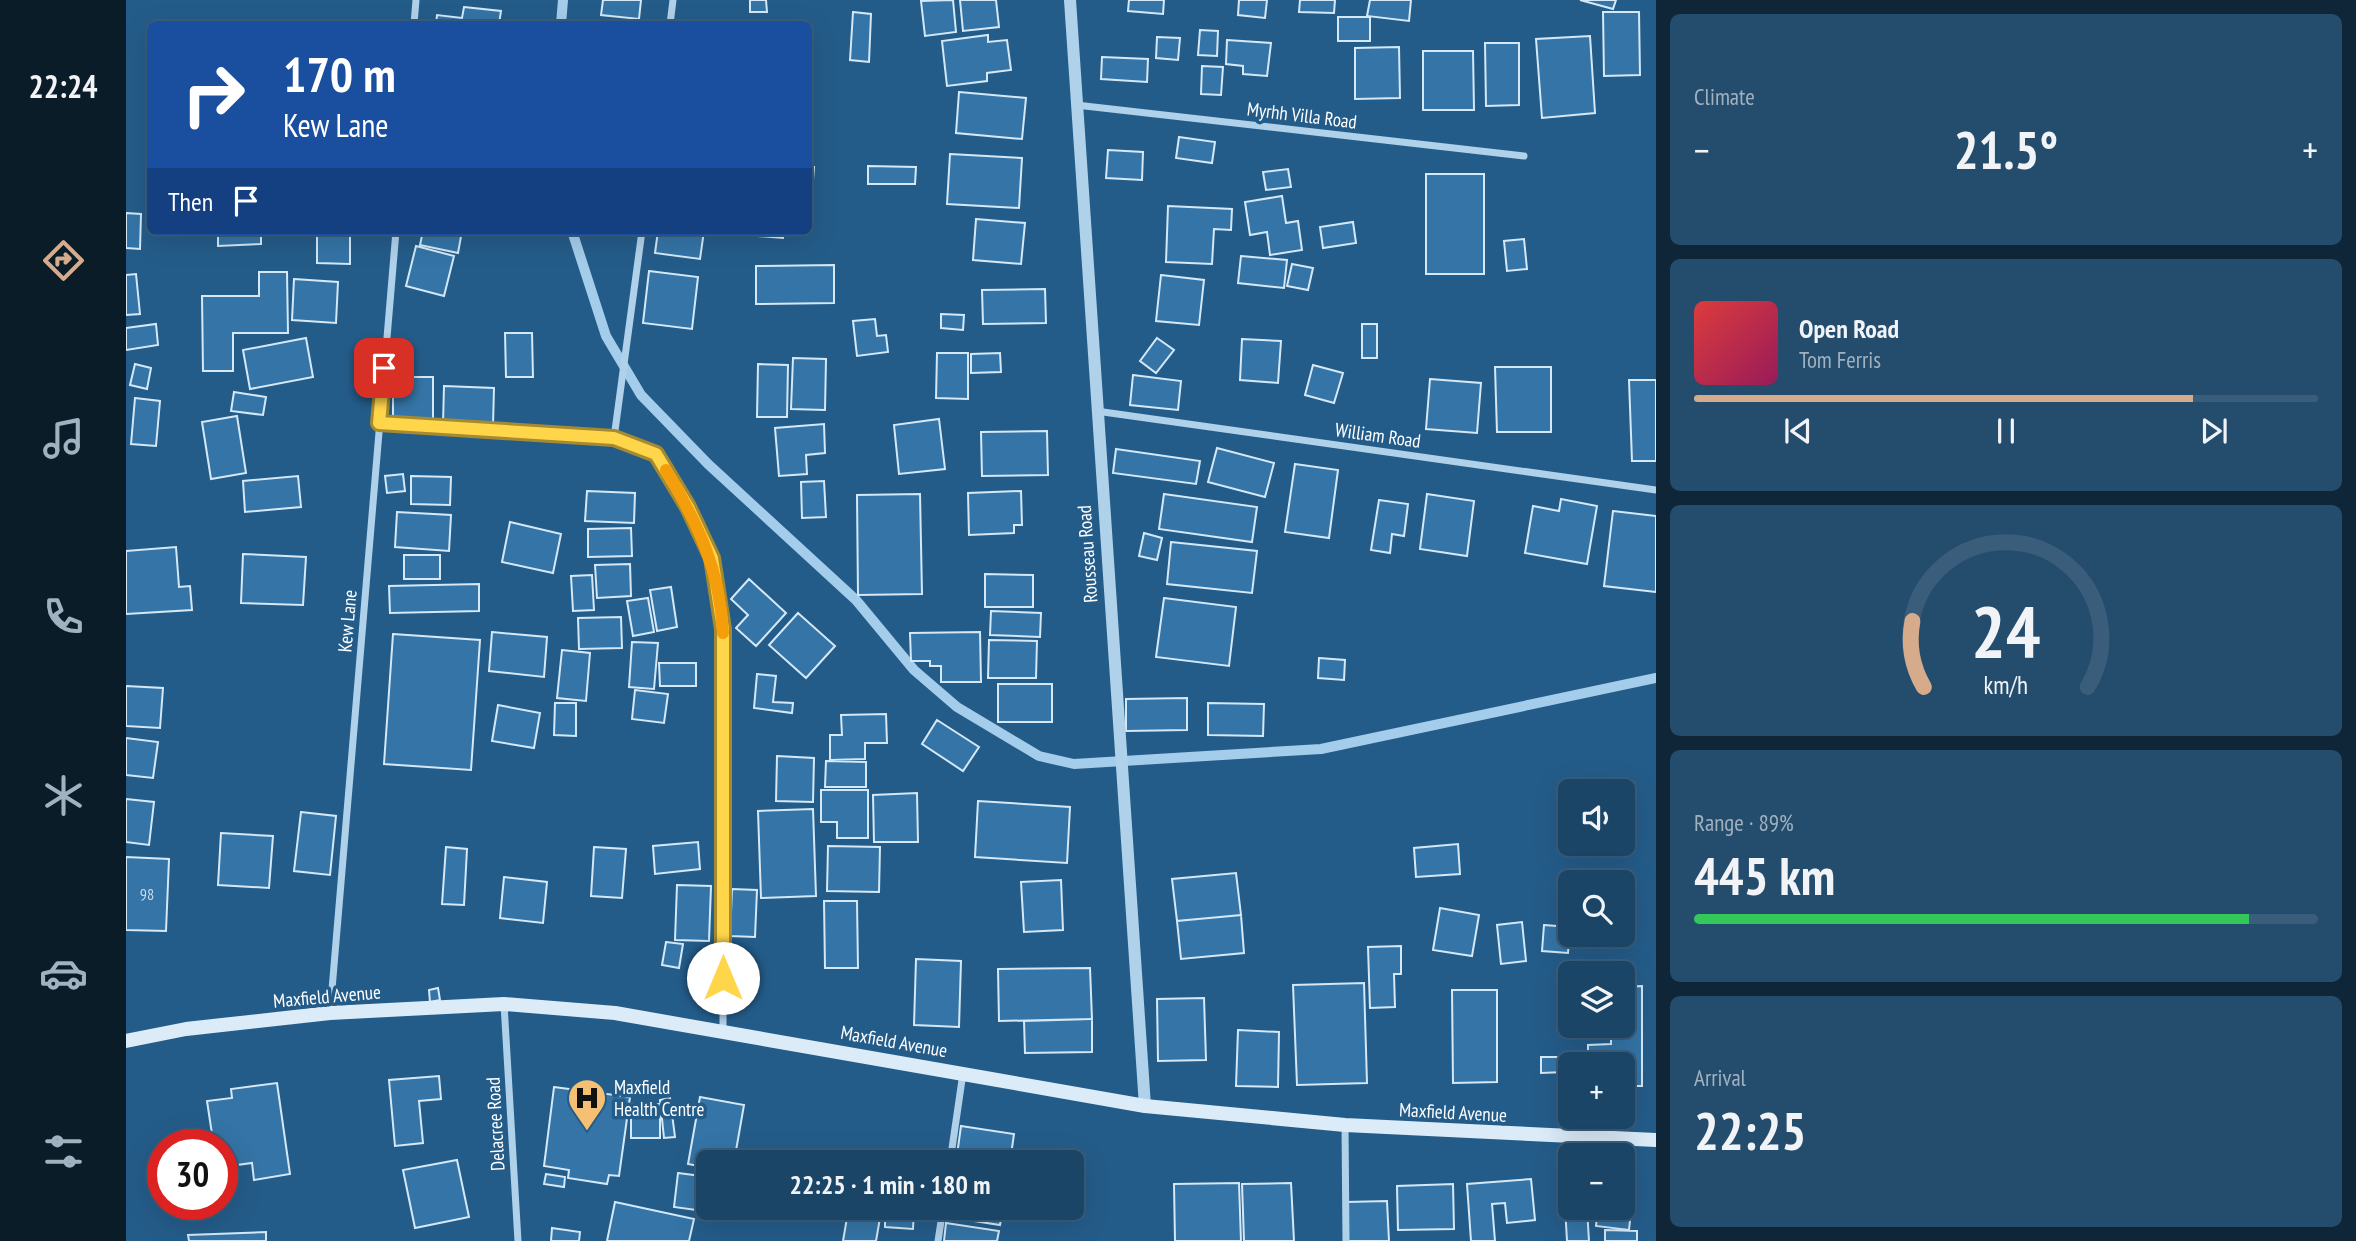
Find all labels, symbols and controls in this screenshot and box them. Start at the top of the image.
text: 170 m [283,42,396,106]
icon: right [168,49,259,140]
text: 22:24 [28,65,98,107]
text: Climate [1694,82,1755,111]
street label: Myrhh Villa Road [1246,96,1358,134]
text: Kew Lane [283,104,388,146]
text: 21.5° [1954,116,2058,183]
text: − [1694,125,1710,174]
text: + [2302,125,2318,174]
icon: arrive [227,182,265,220]
text: Then [168,185,213,218]
icon: directions [39,236,88,285]
text: Open Road [1799,312,1899,345]
pin [354,338,414,398]
text: Tom Ferris [1799,345,1881,374]
icon: arrive [365,349,403,387]
icon: previous [1779,412,1817,450]
icon: pause [1987,412,2025,450]
icon: next [2195,412,2233,450]
icon: music [39,414,88,463]
street label: William Road [1334,417,1422,453]
street label: Rousseau Road [1072,504,1102,604]
text: 24 [1971,583,2041,677]
street label: Kew Lane [332,589,362,653]
icon: phone [39,592,88,641]
text: km/h [1984,668,2028,700]
icon: climate [39,771,88,820]
map controls [1558,779,1635,1220]
button: sound [1558,779,1635,856]
text: Range · 89% [1694,808,1794,837]
text: 445 km [1694,842,1835,909]
button: search [1558,870,1635,947]
house number: 98 [140,884,154,904]
position arrow [686,941,760,1015]
icon: car [39,949,88,998]
button: layers [1558,961,1635,1038]
street label: Maxfield Avenue [272,979,382,1013]
street label: Maxfield Avenue [839,1020,949,1062]
button: + [1558,1052,1635,1129]
text: Arrival [1694,1063,1746,1092]
place label: Maxfield Health Centre [614,1075,704,1121]
street label: Delacree Road [481,1077,509,1171]
hospital icon: Maxfield Health Centre [566,1077,608,1132]
street label: Maxfield Avenue [1398,1097,1508,1127]
text: 22:25 [1694,1097,1806,1164]
icon: filters [39,1127,88,1176]
speed limit sign: 30 [147,1129,238,1220]
button: − [1558,1143,1635,1220]
text: 22:25 · 1 min · 180 m [790,1168,990,1201]

